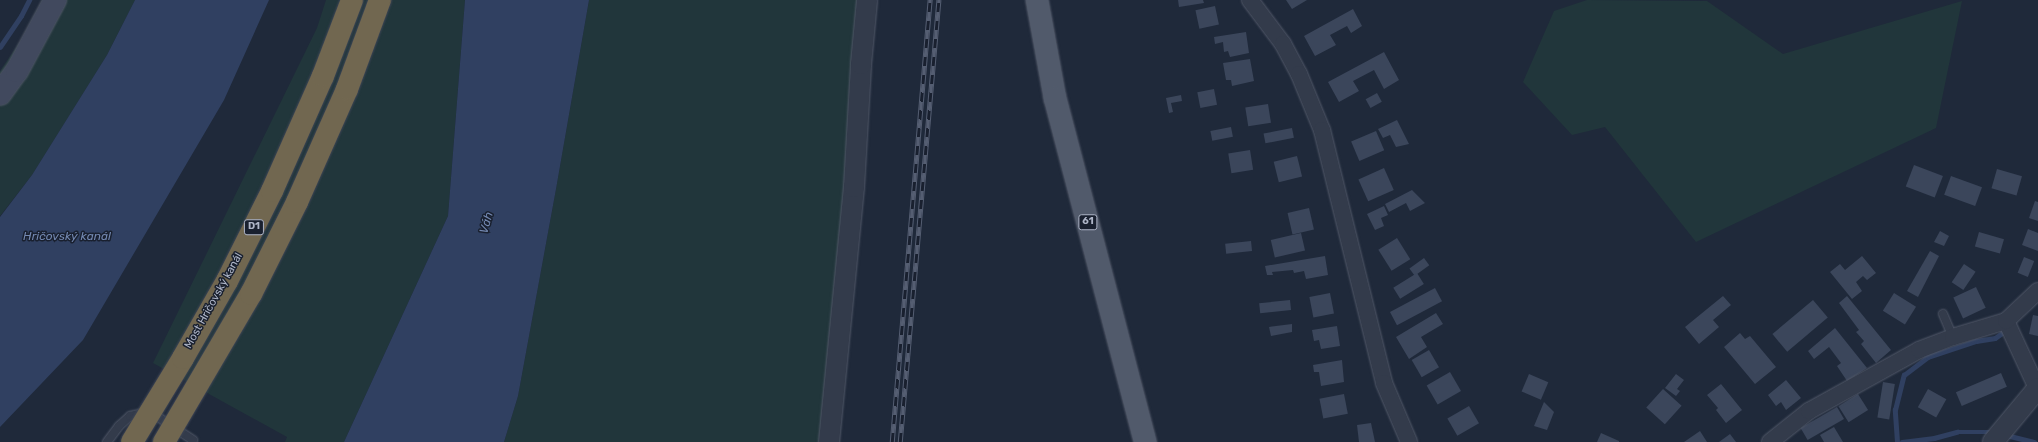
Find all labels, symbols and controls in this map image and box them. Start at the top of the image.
water label: Váh [477,210,497,236]
road number: 61 [1078,214,1098,230]
road number: D1 [243,219,265,235]
water label: Hričovský kanál [23,230,111,244]
street label: Most Hričovský kanál [182,251,246,351]

